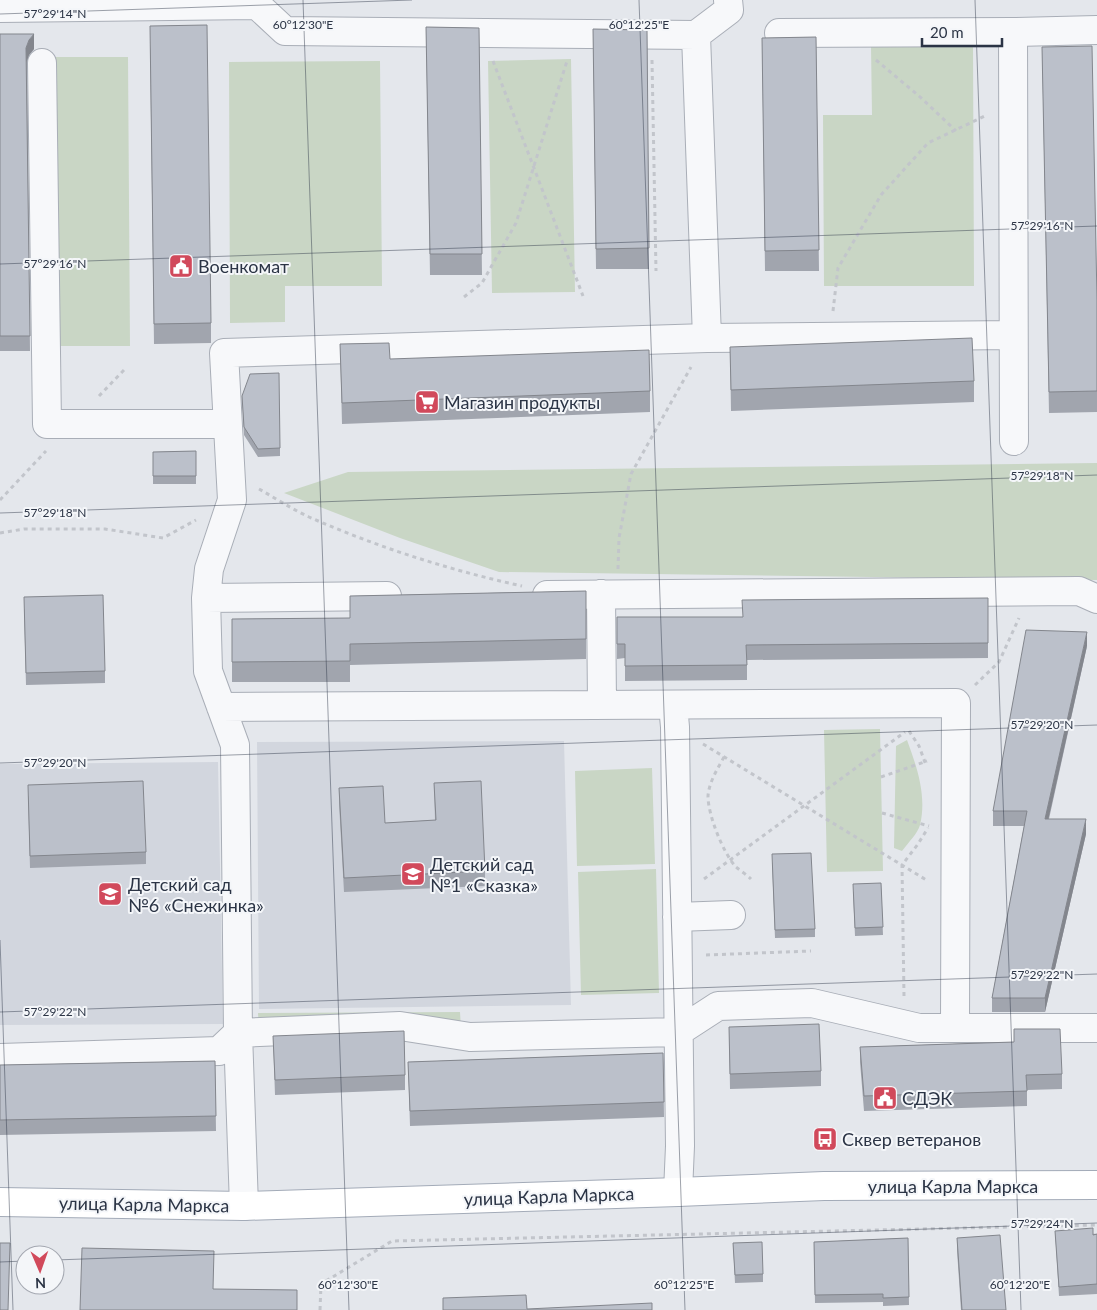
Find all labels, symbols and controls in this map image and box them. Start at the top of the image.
text: 57°29'14"N [24,6,86,21]
scale bar [922,15,1002,47]
text: 60°12'30"E [273,17,333,32]
text: 60°12'25"E [609,17,669,32]
text: 20 m [930,23,964,41]
text: 57°29'16"N [1011,218,1073,233]
public building icon: Военкомат [168,253,194,279]
place label: Военкомат [198,255,289,277]
text: 57°29'16"N [24,256,86,271]
supermarket icon: Магазин продукты [414,389,440,415]
place label: Магазин продукты [444,391,600,413]
text: 57°29'18"N [1011,468,1073,483]
text: 57°29'18"N [24,505,86,520]
text: 57°29'20"N [1011,717,1073,732]
text: 57°29'20"N [24,755,86,770]
place label: Детский сад №1 «Сказка» [430,853,538,896]
school or university icon: Детский сад №1 «Сказка» [400,861,426,887]
place label: Детский сад №6 «Снежинка» [128,873,264,916]
school or university icon: Детский сад №6 «Снежинка» [97,881,123,907]
text: 57°29'22"N [1011,967,1073,982]
text: 57°29'22"N [24,1004,86,1019]
public building icon: СДЭК [872,1085,898,1111]
place label: СДЭК [902,1087,952,1109]
bus stop icon: Сквер ветеранов [812,1126,838,1152]
place label: Сквер ветеранов [842,1128,981,1150]
street label: улица Карла Маркса [868,1175,1038,1197]
street label: улица Карла Маркса [463,1182,635,1210]
street label: улица Карла Маркса [59,1192,229,1216]
text: 57°29'24"N [1011,1216,1073,1231]
north arrow [15,1245,65,1295]
text: N [35,1275,46,1292]
text: 60°12'30"E [318,1277,378,1292]
text: 60°12'25"E [654,1277,714,1292]
text: 60°12'20"E [990,1277,1050,1292]

